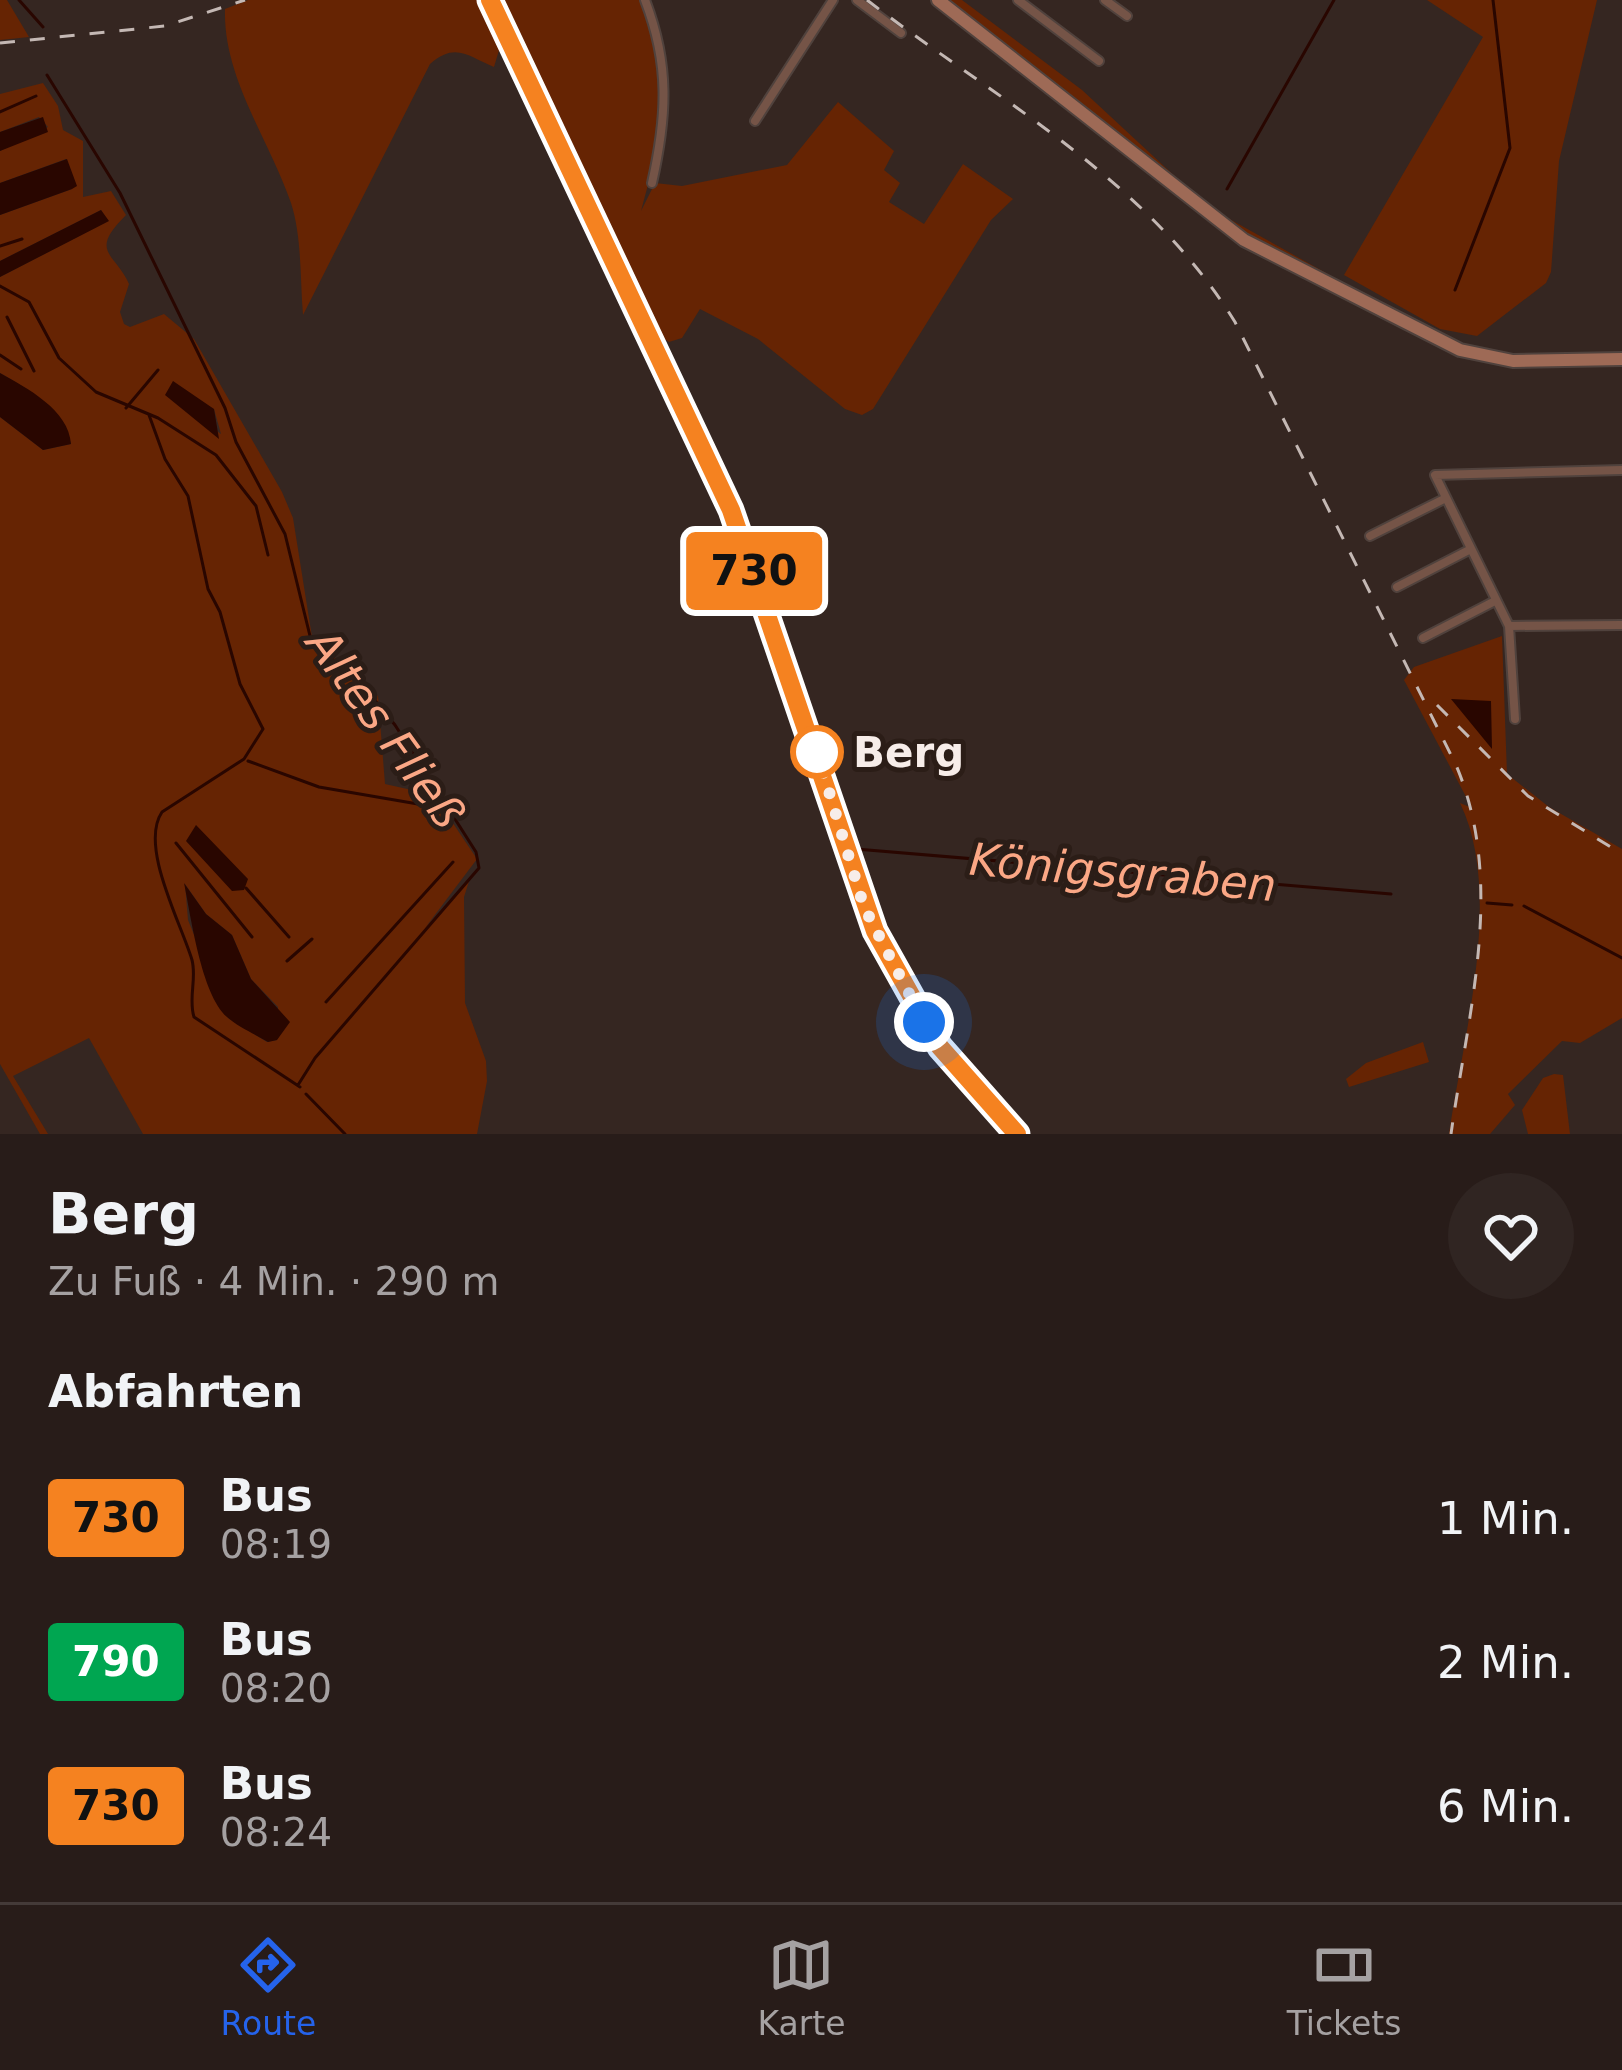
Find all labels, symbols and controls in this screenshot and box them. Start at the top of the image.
line badge: 730 [685,532,823,610]
text: 730 [710,546,798,595]
water label: Altes Fließ [294,616,476,838]
marker: Berg [792,727,842,777]
place label: Berg [853,728,964,777]
water label: Königsgraben [967,833,1279,912]
your location [894,992,954,1052]
button: heart [1448,1173,1574,1299]
text: Berg [48,1181,199,1247]
text: Zu Fuß · 4 Min. · 290 m [48,1259,499,1304]
text: Abfahrten [48,1365,303,1418]
text: Bus [220,1469,313,1522]
text: 1 Min. [1437,1492,1574,1545]
text: 730 [72,1493,160,1542]
text: 08:19 [220,1522,332,1567]
text: Bus [220,1613,313,1666]
text: 2 Min. [1437,1636,1574,1689]
text: 790 [72,1637,160,1686]
text: 08:20 [220,1666,332,1711]
text: Bus [220,1757,313,1810]
text: 6 Min. [1437,1780,1574,1833]
text: 730 [72,1781,160,1830]
text: 08:24 [220,1810,332,1855]
tab: Route [221,1932,316,2043]
tab: Karte [757,1932,846,2043]
tab: Tickets [1287,1932,1401,2043]

